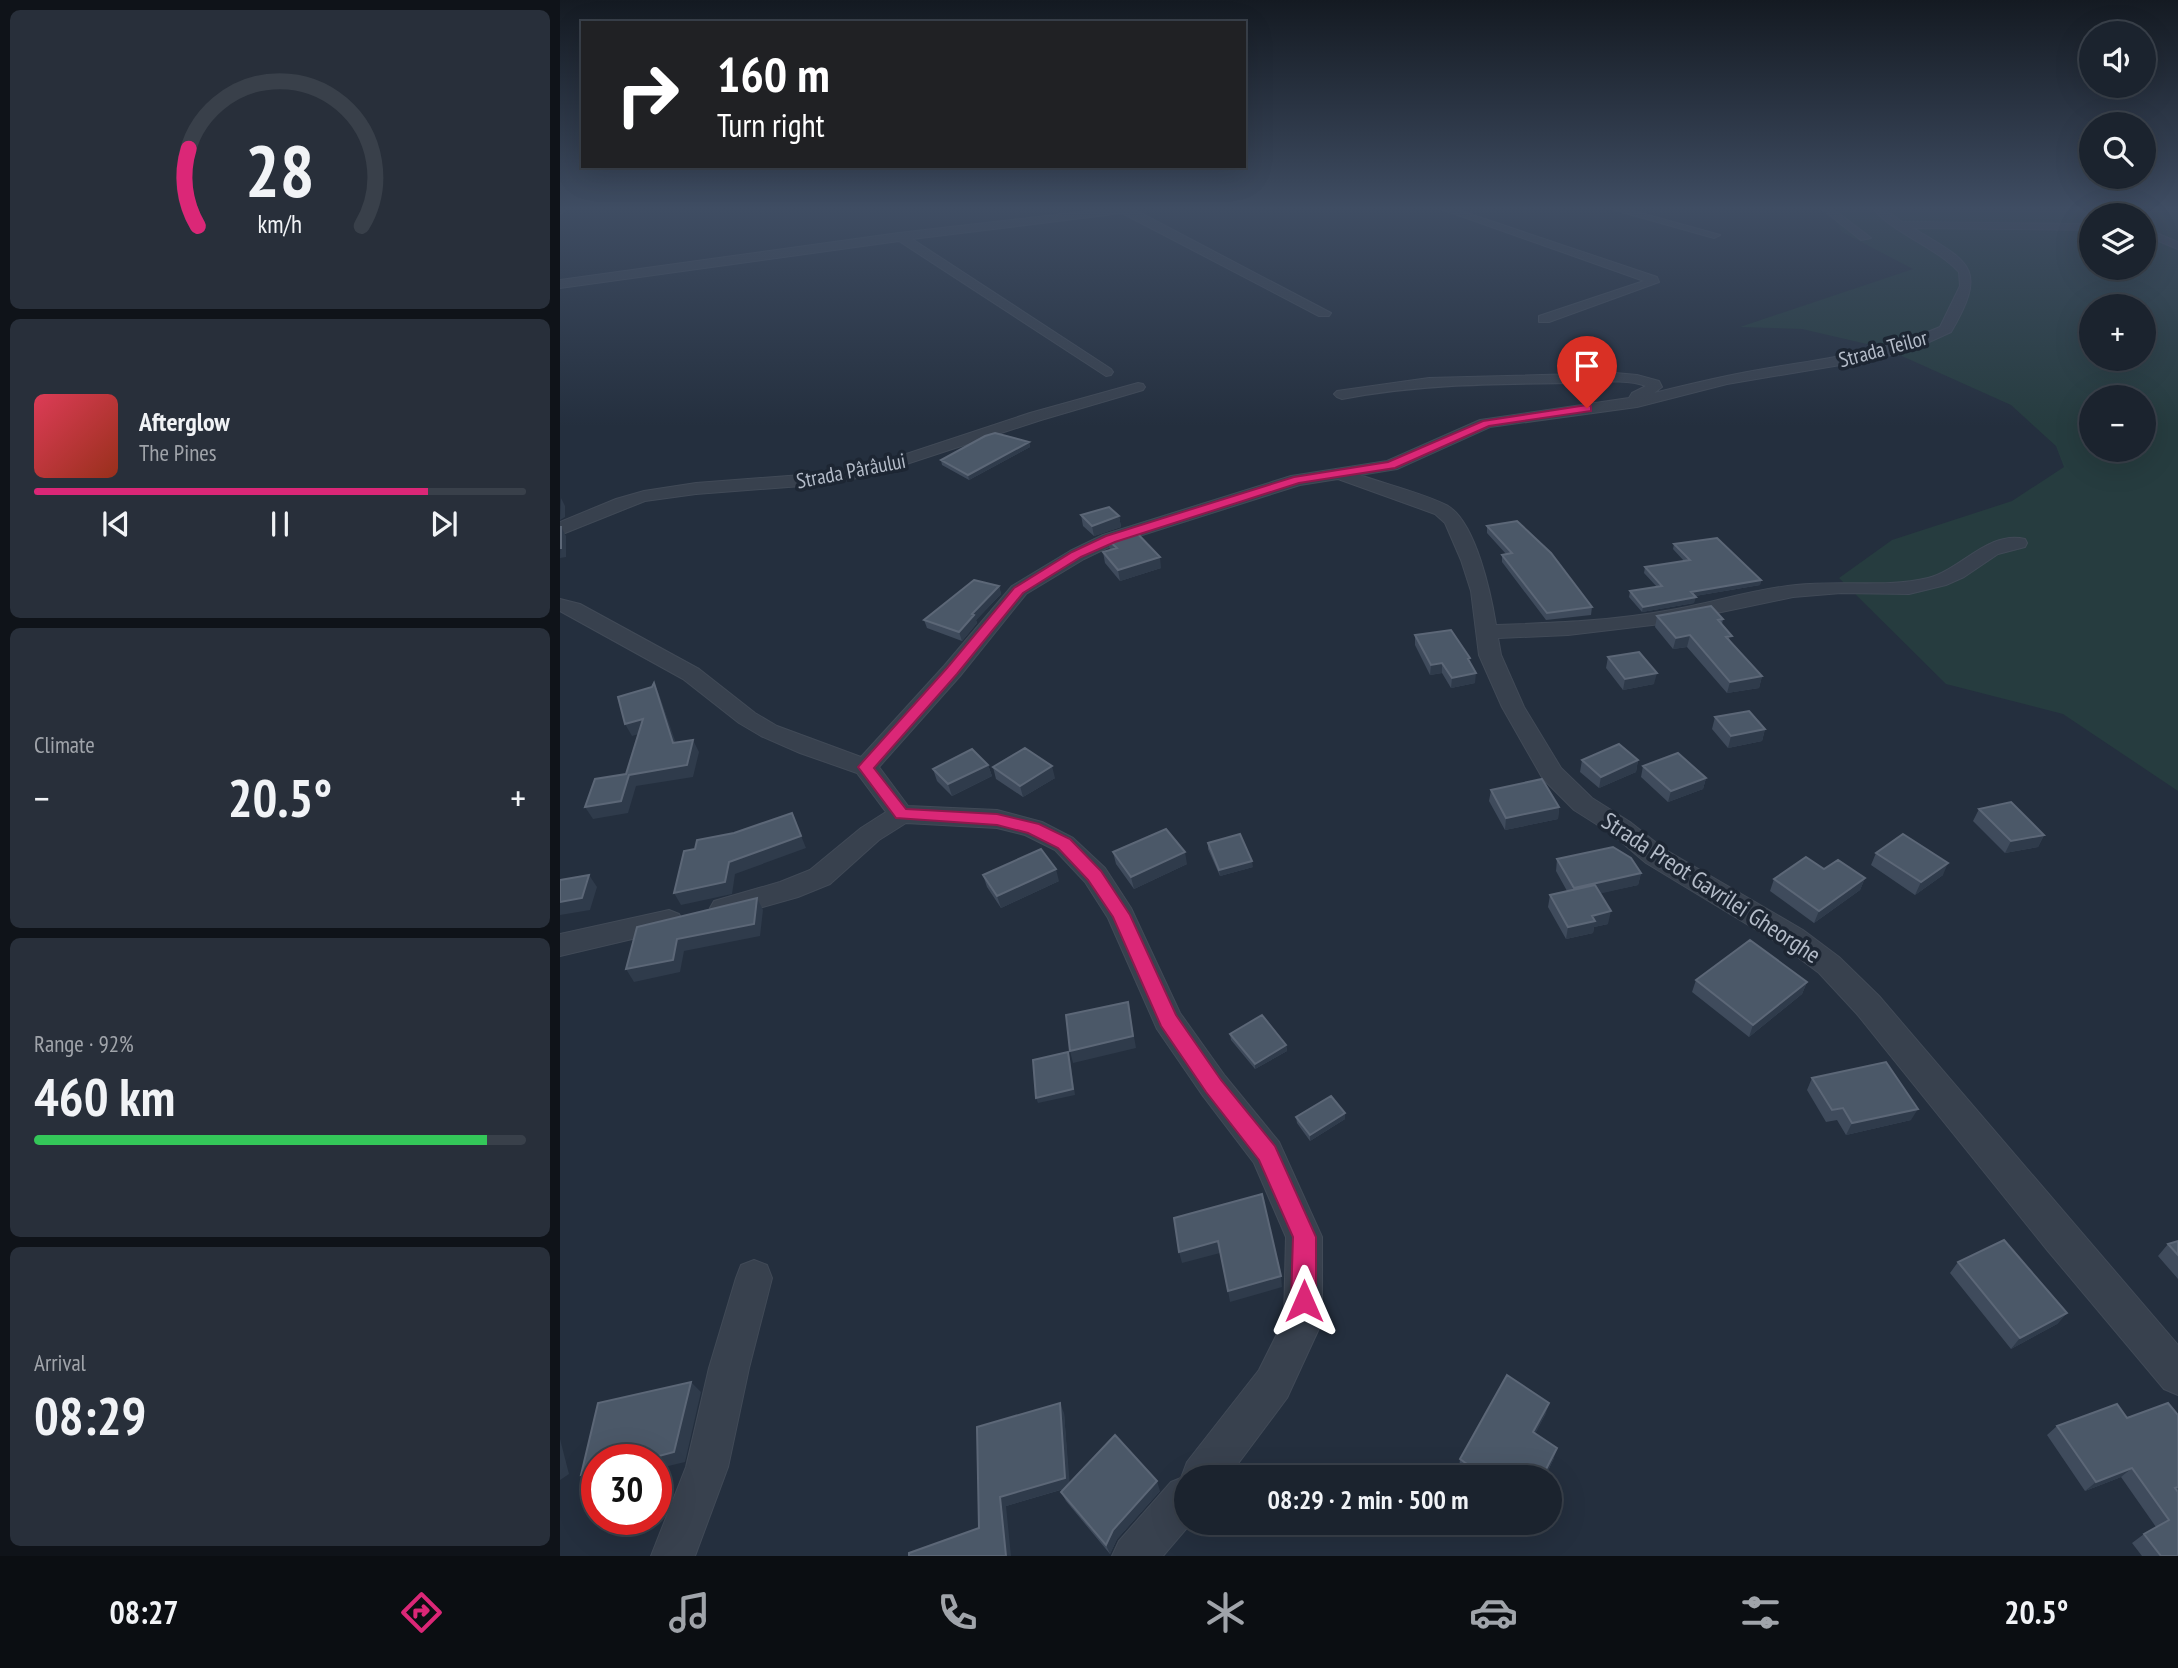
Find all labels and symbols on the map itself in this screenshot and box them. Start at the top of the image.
street label: Strada Teilor [1836,324,1930,373]
pin [1557,336,1617,408]
street label: Strada Pârâului [794,447,908,494]
street label: Strada Preot Gavrilei Gheorghe [1596,805,1827,970]
position arrow [1267,1264,1341,1338]
speed limit sign: 30 [581,1444,672,1535]

